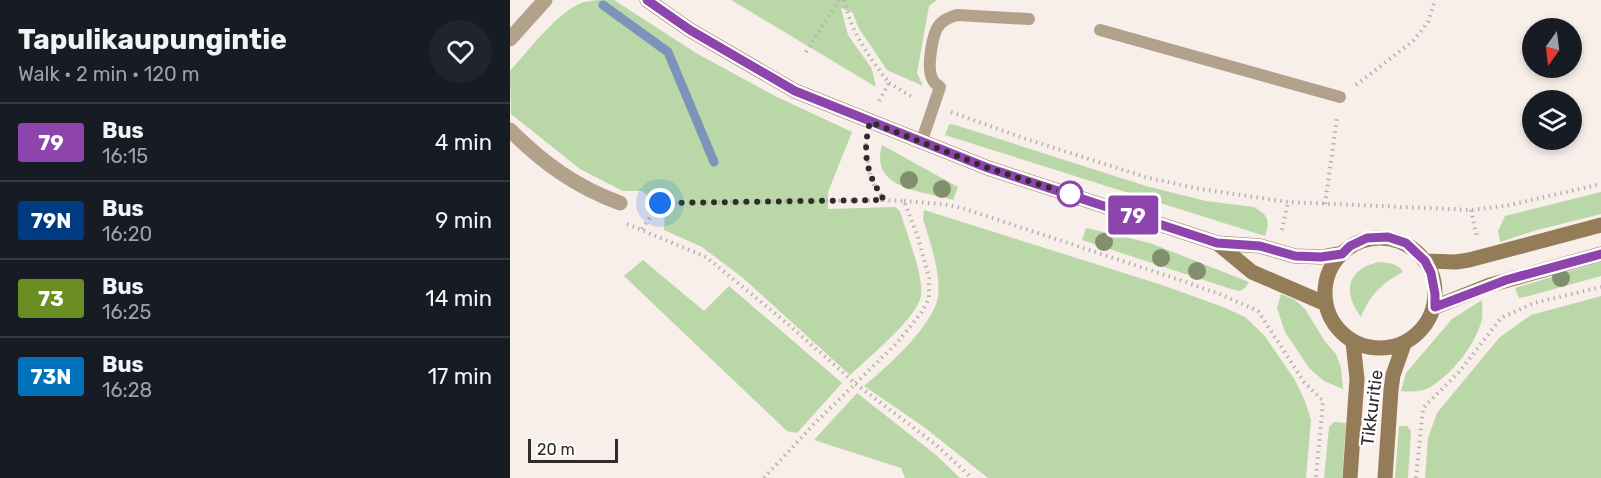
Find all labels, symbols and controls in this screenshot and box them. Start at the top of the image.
north arrow [1522,18,1582,78]
map controls [1522,18,1582,150]
button: heart [429,20,492,83]
text: Tapulikaupungintie [18,23,287,56]
text: Walk · 2 min · 120 m [18,62,199,86]
button: layers [1522,90,1582,150]
text: Bus [102,117,144,144]
text: 4 min [435,129,492,156]
text: 79 [38,130,64,155]
text: 16:15 [102,144,148,168]
unlabelled marker [1057,181,1083,207]
your location [645,188,675,218]
text: Bus [102,195,144,222]
line badge: 79 [1106,196,1160,234]
text: 79 [1120,203,1146,228]
text: 9 min [435,207,492,234]
text: 79N [31,208,71,233]
text: 16:20 [102,222,152,246]
text: Bus [102,273,144,300]
text: 14 min [425,285,492,312]
text: 73 [38,286,64,311]
text: 16:25 [102,300,151,324]
text: Bus [102,351,144,378]
text: 17 min [428,363,492,390]
text: 73N [31,364,71,389]
street label: Tikkuritie [1356,369,1388,447]
text: 16:28 [102,378,152,402]
scale bar [528,436,618,464]
text: 20 m [537,440,575,459]

